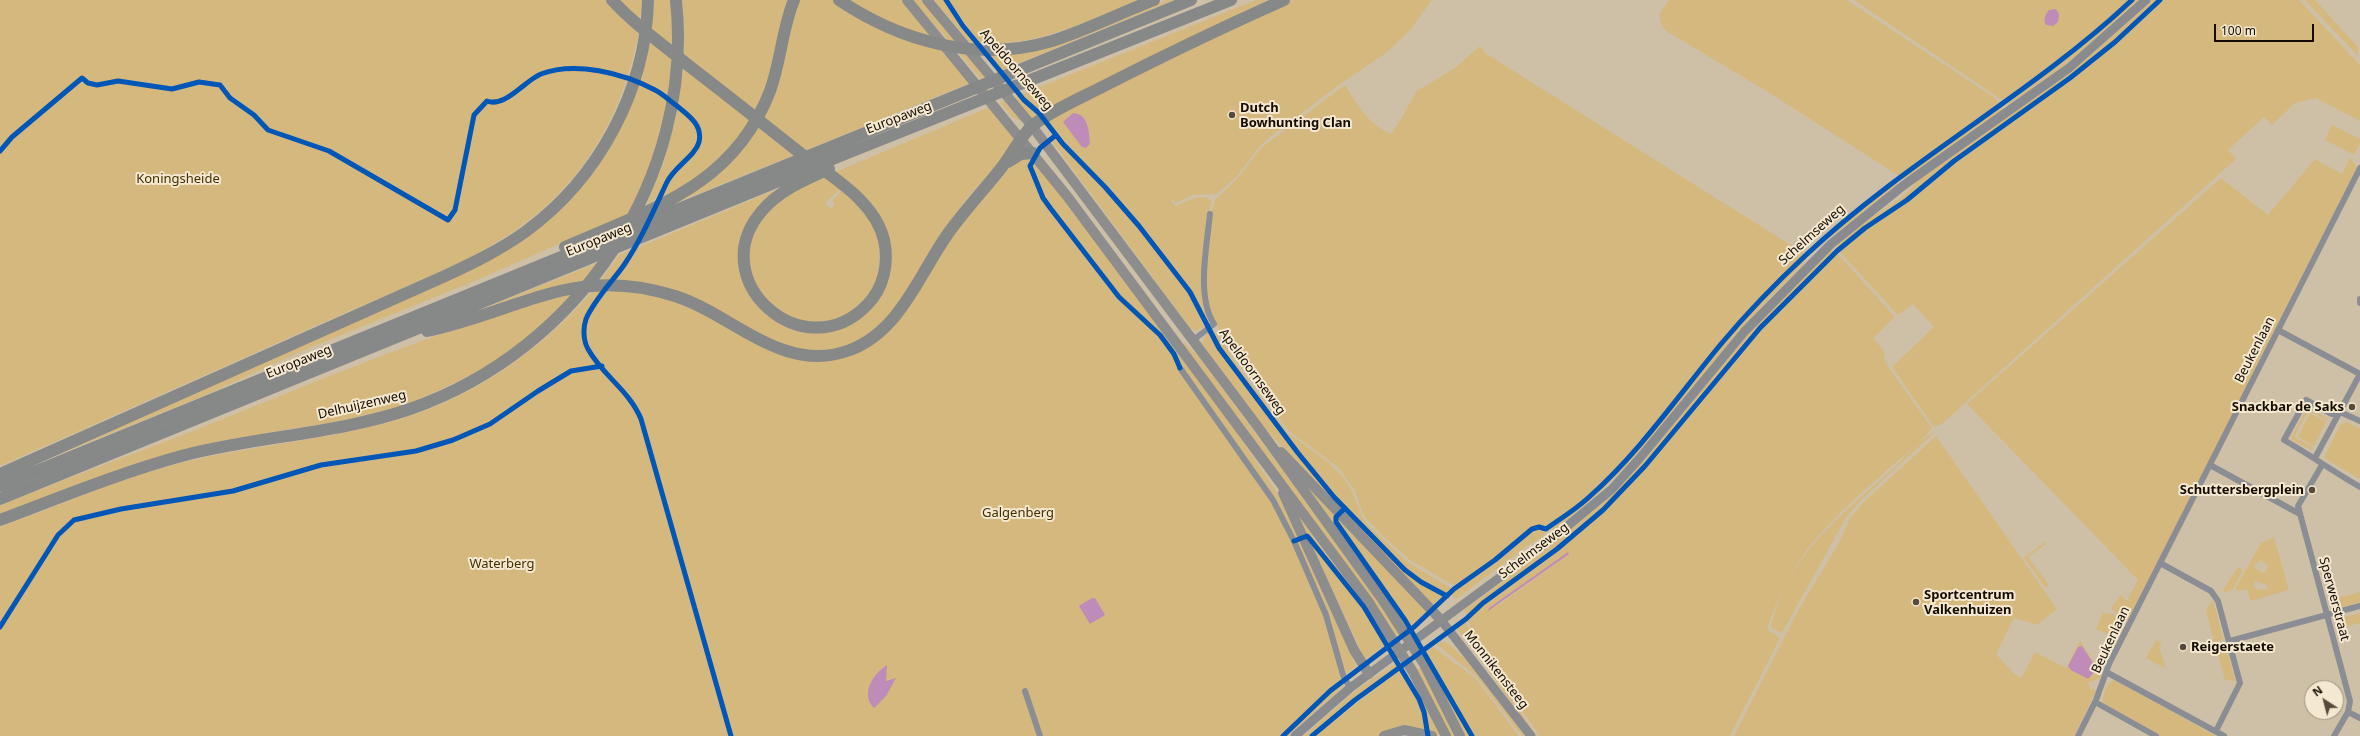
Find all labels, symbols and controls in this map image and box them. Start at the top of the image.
scale bar [2216,16,2316,42]
text: 100 m [2221,22,2256,39]
street label: Apeldoornseweg [976,26,1056,114]
street label: Europaweg [864,98,934,138]
place label: Dutch Bowhunting Clan [1240,100,1351,131]
marker: Dutch Bowhunting Clan [1227,110,1237,120]
park label: Koningsheide [136,171,220,187]
street label: Schelmseweg [1776,201,1848,269]
street label: Europaweg [564,220,634,260]
street label: Beukenlaan [2232,314,2278,386]
street label: Apeldoornseweg [1215,326,1289,418]
street label: Europaweg [264,342,334,382]
street label: Delhuijzenweg [316,387,408,423]
place label: Snackbar de Saks [2232,399,2344,415]
marker: Snackbar de Saks [2347,402,2357,412]
place label: Schuttersbergplein [2180,482,2304,498]
marker: Schuttersbergplein [2307,485,2317,495]
park label: Galgenberg [982,505,1054,521]
street label: Schelmseweg [1496,520,1572,582]
street label: Sperwerstraat [2315,555,2353,643]
park label: Waterberg [469,556,535,572]
place label: Sportcentrum Valkenhuizen [1924,587,2014,618]
marker: Sportcentrum Valkenhuizen [1911,597,1921,607]
street label: Beukenlaan [2089,604,2133,676]
street label: Monnikensteeg [1461,628,1531,712]
place label: Reigerstaete [2191,639,2274,655]
marker: Reigerstaete [2178,642,2188,652]
north arrow [2304,680,2344,720]
text: N [2309,682,2325,699]

